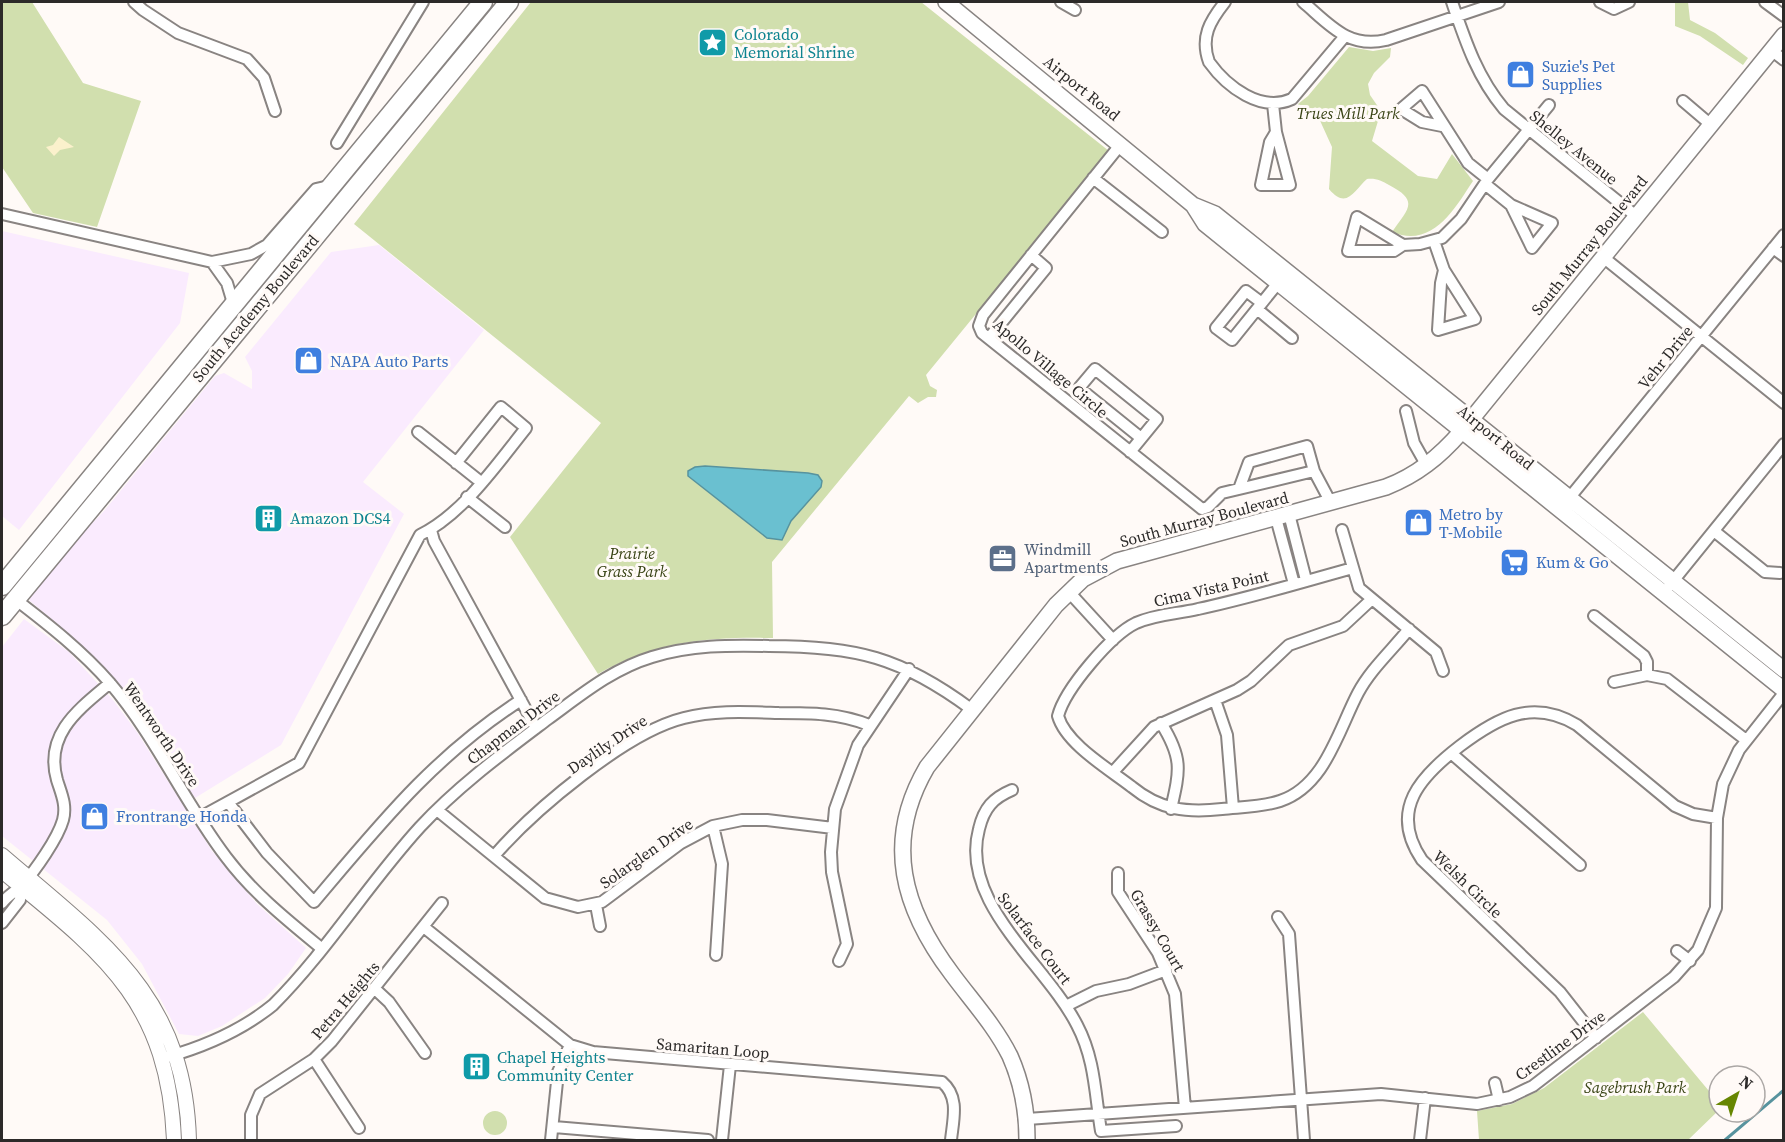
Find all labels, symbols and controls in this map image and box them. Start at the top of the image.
place label: Colorado Memorial Shrine [734,23,855,63]
place icon: Colorado Memorial Shrine [697,27,729,59]
street label: Airport Road [1039,50,1125,126]
place label: Suzie's Pet Supplies [1542,55,1616,95]
shop icon: Suzie's Pet Supplies [1505,59,1537,91]
park label: Trues Mill Park [1296,102,1400,124]
street label: Shelley Avenue [1525,105,1623,189]
street label: South Murray Boulevard [1526,171,1652,319]
street label: South Academy Boulevard [187,230,323,386]
street label: Apollo Village Circle [989,313,1113,423]
street label: Vehr Drive [1632,320,1698,394]
shop icon: NAPA Auto Parts [293,345,325,377]
place label: NAPA Auto Parts [330,350,448,372]
street label: Airport Road [1453,399,1539,475]
street label: South Murray Boulevard [1117,486,1291,552]
building icon: Amazon DCS4 [253,502,285,534]
place label: Metro by T-Mobile [1439,503,1504,543]
place label: Amazon DCS4 [290,507,391,529]
shop icon: Metro by T-Mobile [1402,507,1434,539]
place label: Windmill Apartments [1024,538,1108,578]
park label: Prairie Grass Park [597,542,668,582]
office icon: Windmill Apartments [987,542,1019,574]
supermarket icon: Kum & Go [1499,546,1531,578]
place label: Kum & Go [1536,551,1609,573]
street label: Cima Vista Point [1151,564,1271,612]
street label: Wentworth Drive [119,677,205,791]
street label: Chapman Drive [462,685,564,769]
street label: Daylily Drive [563,709,651,779]
shop icon: Frontrange Honda [79,800,111,832]
place label: Frontrange Honda [116,805,248,827]
street label: Solarglen Drive [595,813,697,893]
street label: Welsh Circle [1428,845,1508,923]
street label: Grassy Court [1126,885,1191,976]
street label: Solarface Court [993,887,1077,989]
street label: Petra Heights [306,956,384,1044]
street label: Crestline Drive [1510,1005,1610,1085]
street label: Samaritan Loop [656,1032,770,1064]
place label: Chapel Heights Community Center [497,1046,634,1086]
building icon: Chapel Heights Community Center [460,1050,492,1082]
north arrow [1707,1064,1767,1124]
text: N [1735,1070,1758,1095]
park label: Sagebrush Park [1584,1076,1687,1098]

